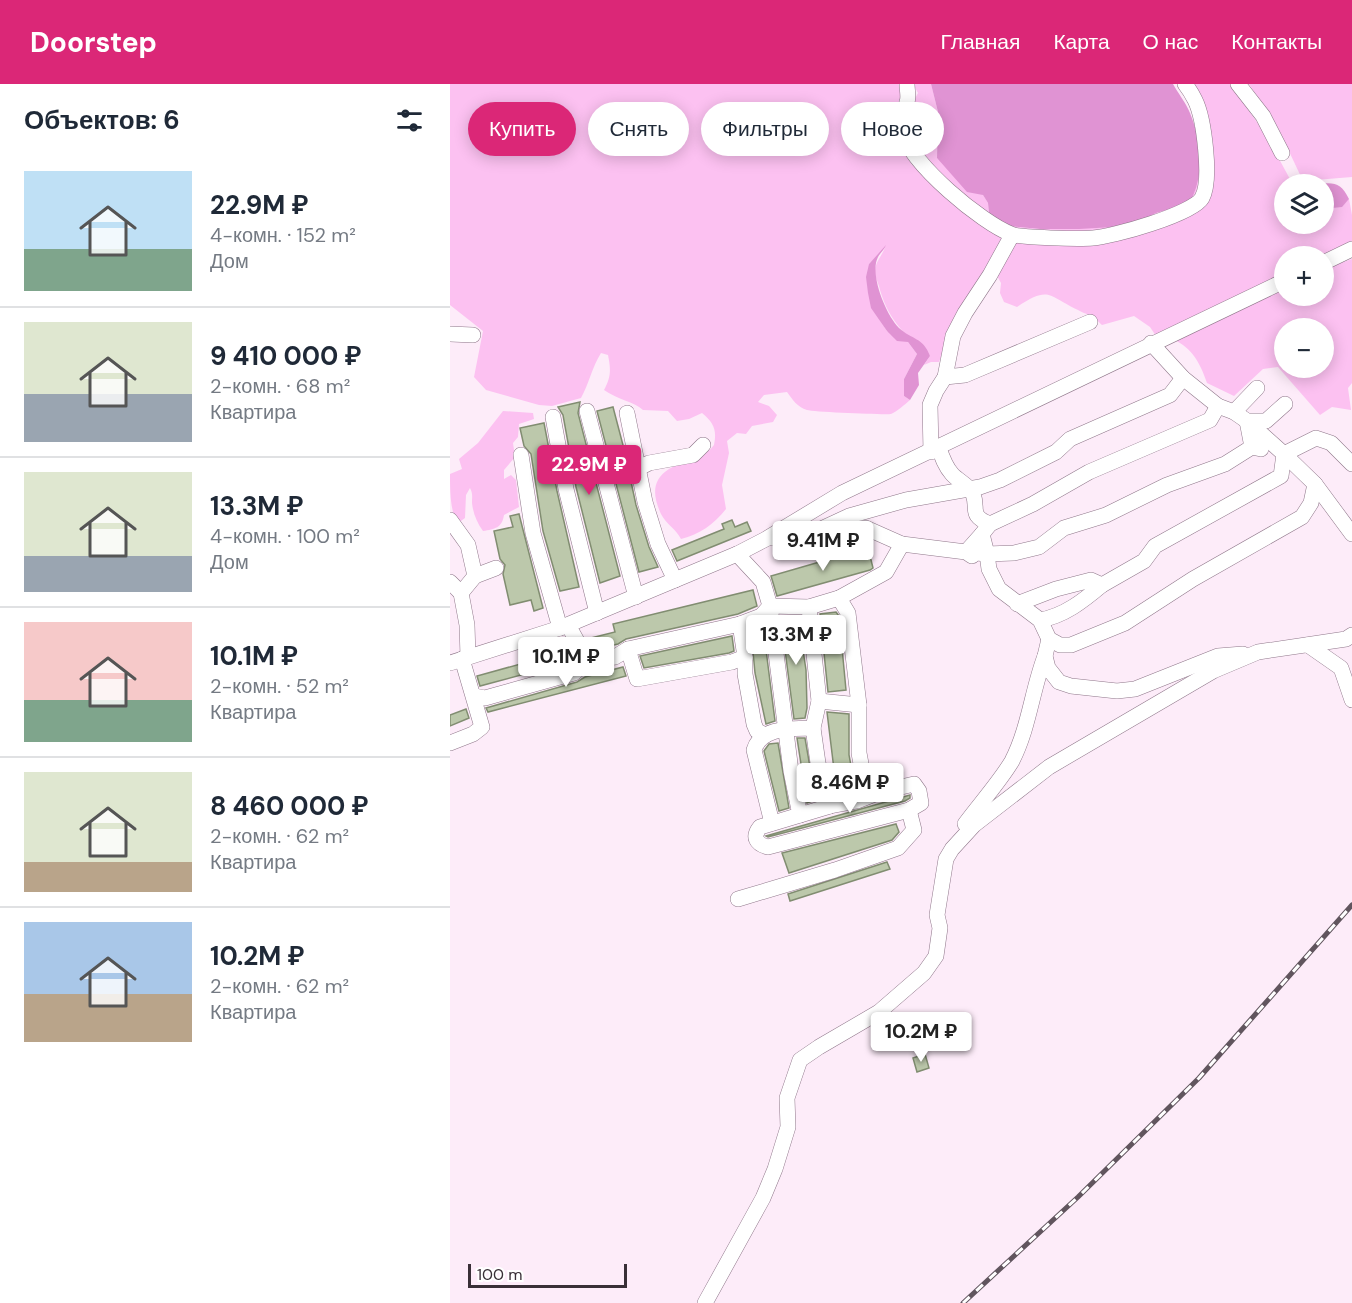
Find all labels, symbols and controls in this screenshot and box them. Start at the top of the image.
text: Doorstep [30,24,157,61]
text: Главная [940,28,1020,56]
text: Карта [1053,28,1110,56]
text: О нас [1143,28,1198,56]
text: Контакты [1231,28,1322,56]
chip: Купить [468,102,576,156]
chip: Снять [588,102,689,156]
chip: Фильтры [701,102,829,156]
chip: Новое [841,102,944,156]
text: Объектов: 6 [24,103,180,137]
icon: filters [393,104,426,137]
map controls [1274,174,1334,378]
button: layers [1274,174,1334,234]
text: 22.9M ₽ [210,188,308,222]
icon: home [72,195,144,267]
text: 4-комн. · 152 m² [210,222,356,248]
button: + [1274,246,1334,306]
text: Дом [210,248,249,274]
button: − [1274,318,1334,378]
text: 9 410 000 ₽ [210,339,361,373]
icon: home [72,346,144,418]
text: 2-комн. · 68 m² [210,373,350,399]
text: Квартира [210,399,296,425]
pin: 22.9M ₽ [534,445,644,496]
text: 22.9M ₽ [551,451,627,477]
text: 13.3M ₽ [210,489,304,523]
icon: home [72,496,144,568]
pin: 9.41M ₽ [768,521,878,572]
text: 4-комн. · 100 m² [210,523,360,549]
text: 9.41M ₽ [787,527,859,553]
text: Дом [210,549,249,575]
pin: 13.3M ₽ [741,615,851,666]
text: 13.3M ₽ [760,621,832,647]
pin: 10.1M ₽ [511,637,621,688]
text: 10.1M ₽ [210,639,298,673]
text: 10.1M ₽ [532,643,600,669]
icon: home [72,646,144,718]
text: 2-комн. · 52 m² [210,673,349,699]
text: Квартира [210,699,296,725]
pin: 8.46M ₽ [795,763,905,814]
text: 8.46M ₽ [811,769,889,795]
text: 8 460 000 ₽ [210,789,368,823]
icon: home [72,796,144,868]
text: 2-комн. · 62 m² [210,823,349,849]
text: Квартира [210,849,296,875]
text: 10.2M ₽ [210,939,304,973]
icon: home [72,946,144,1018]
text: 2-комн. · 62 m² [210,973,349,999]
text: Квартира [210,999,296,1025]
pin: 10.2M ₽ [866,1012,976,1063]
text: 10.2M ₽ [885,1018,957,1044]
scale bar [468,1261,627,1288]
text: 100 m [477,1264,522,1285]

